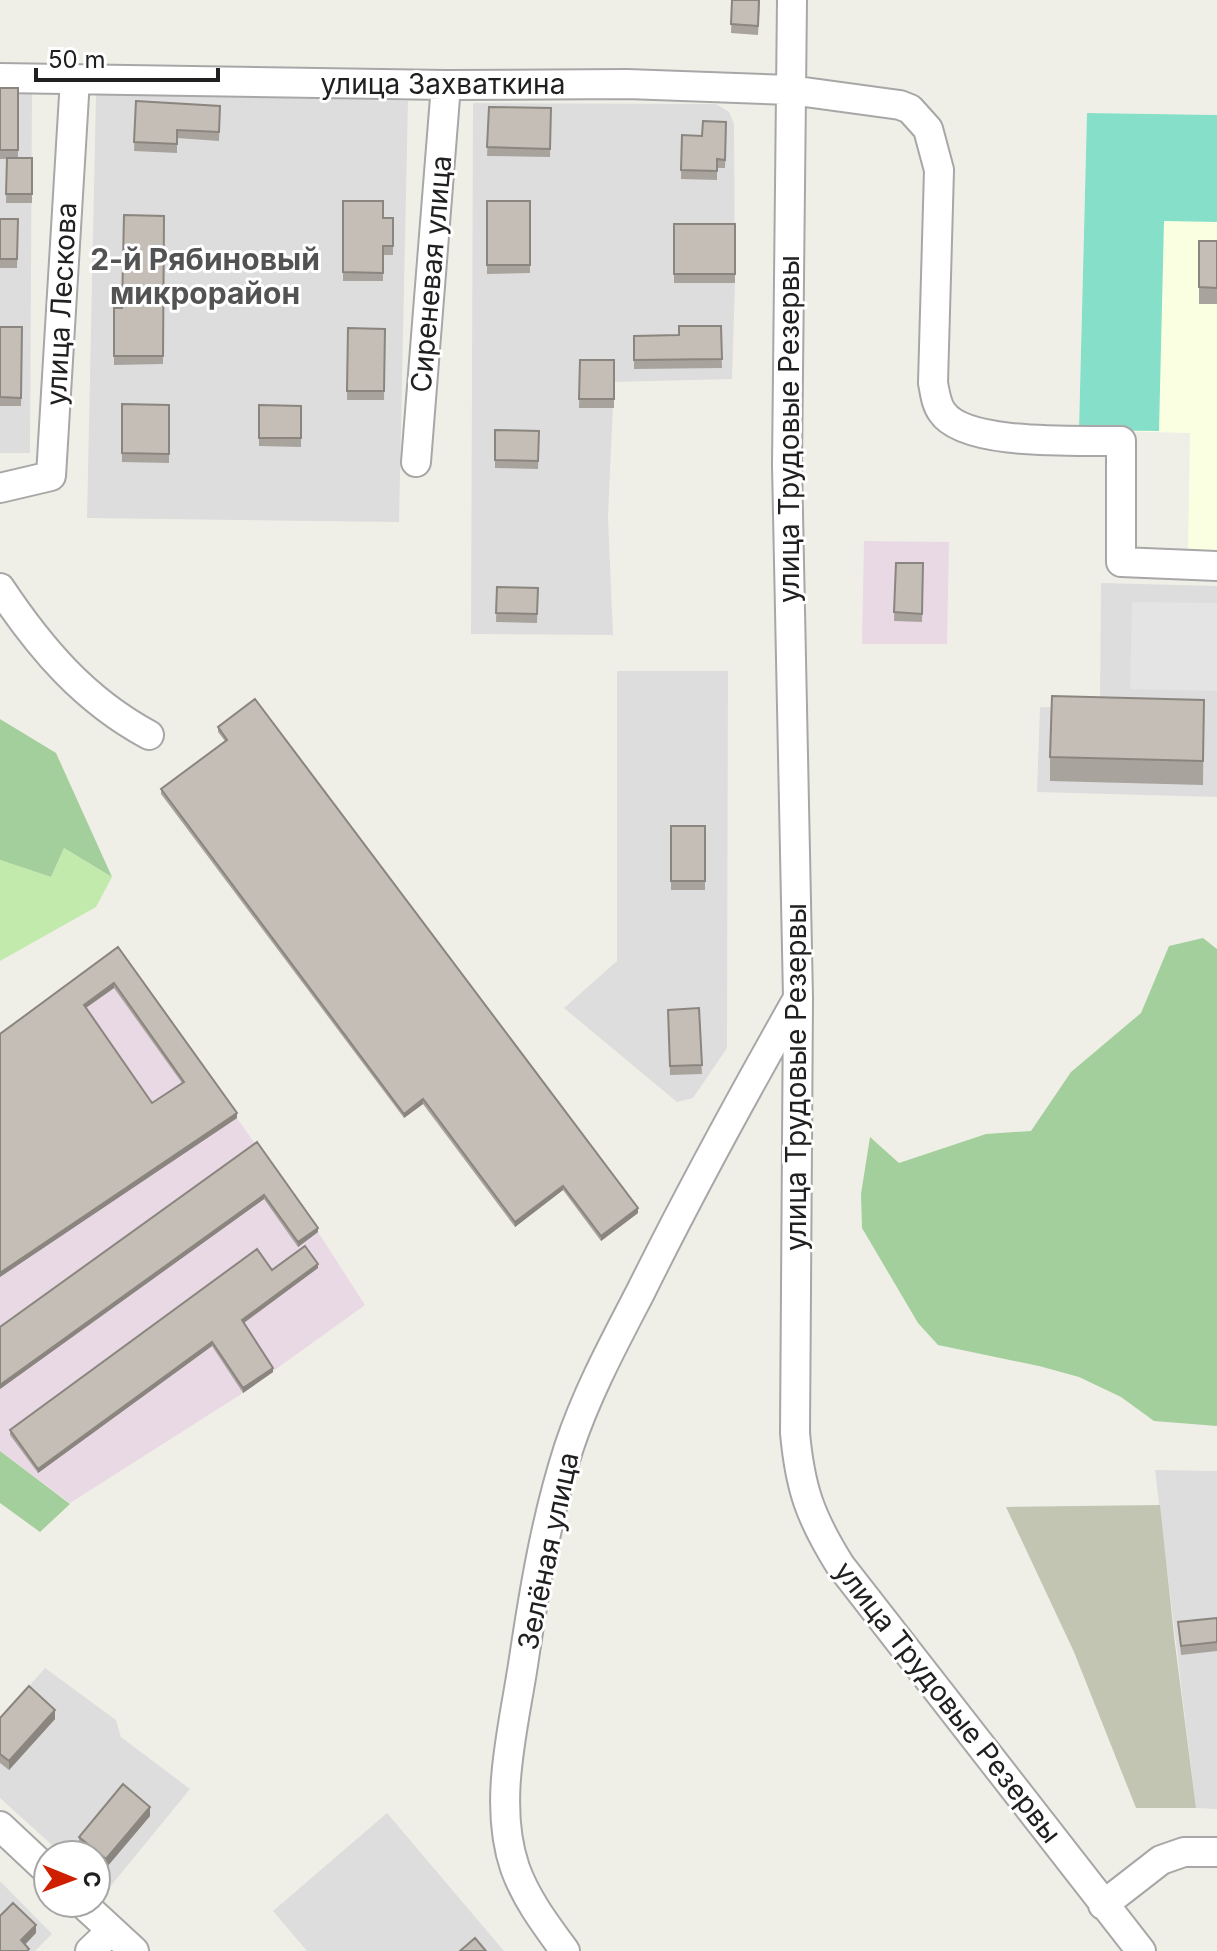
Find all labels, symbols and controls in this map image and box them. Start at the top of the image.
scale bar [36,32,218,82]
text: 50 m [48,45,106,74]
street label: улица Захваткина [321,67,565,101]
street label: Сиреневая улица [404,154,458,394]
street label: улица Лескова [39,201,83,407]
district label: 2-й Рябиновый микрорайон [90,241,320,311]
street label: улица Трудовые Резервы [772,255,806,603]
street label: улица Трудовые Резервы [779,903,813,1251]
street label: Зелёная улица [510,1449,586,1653]
street label: улица Трудовые Резервы [828,1554,1068,1850]
north arrow [32,1839,112,1919]
text: С [79,1871,105,1888]

